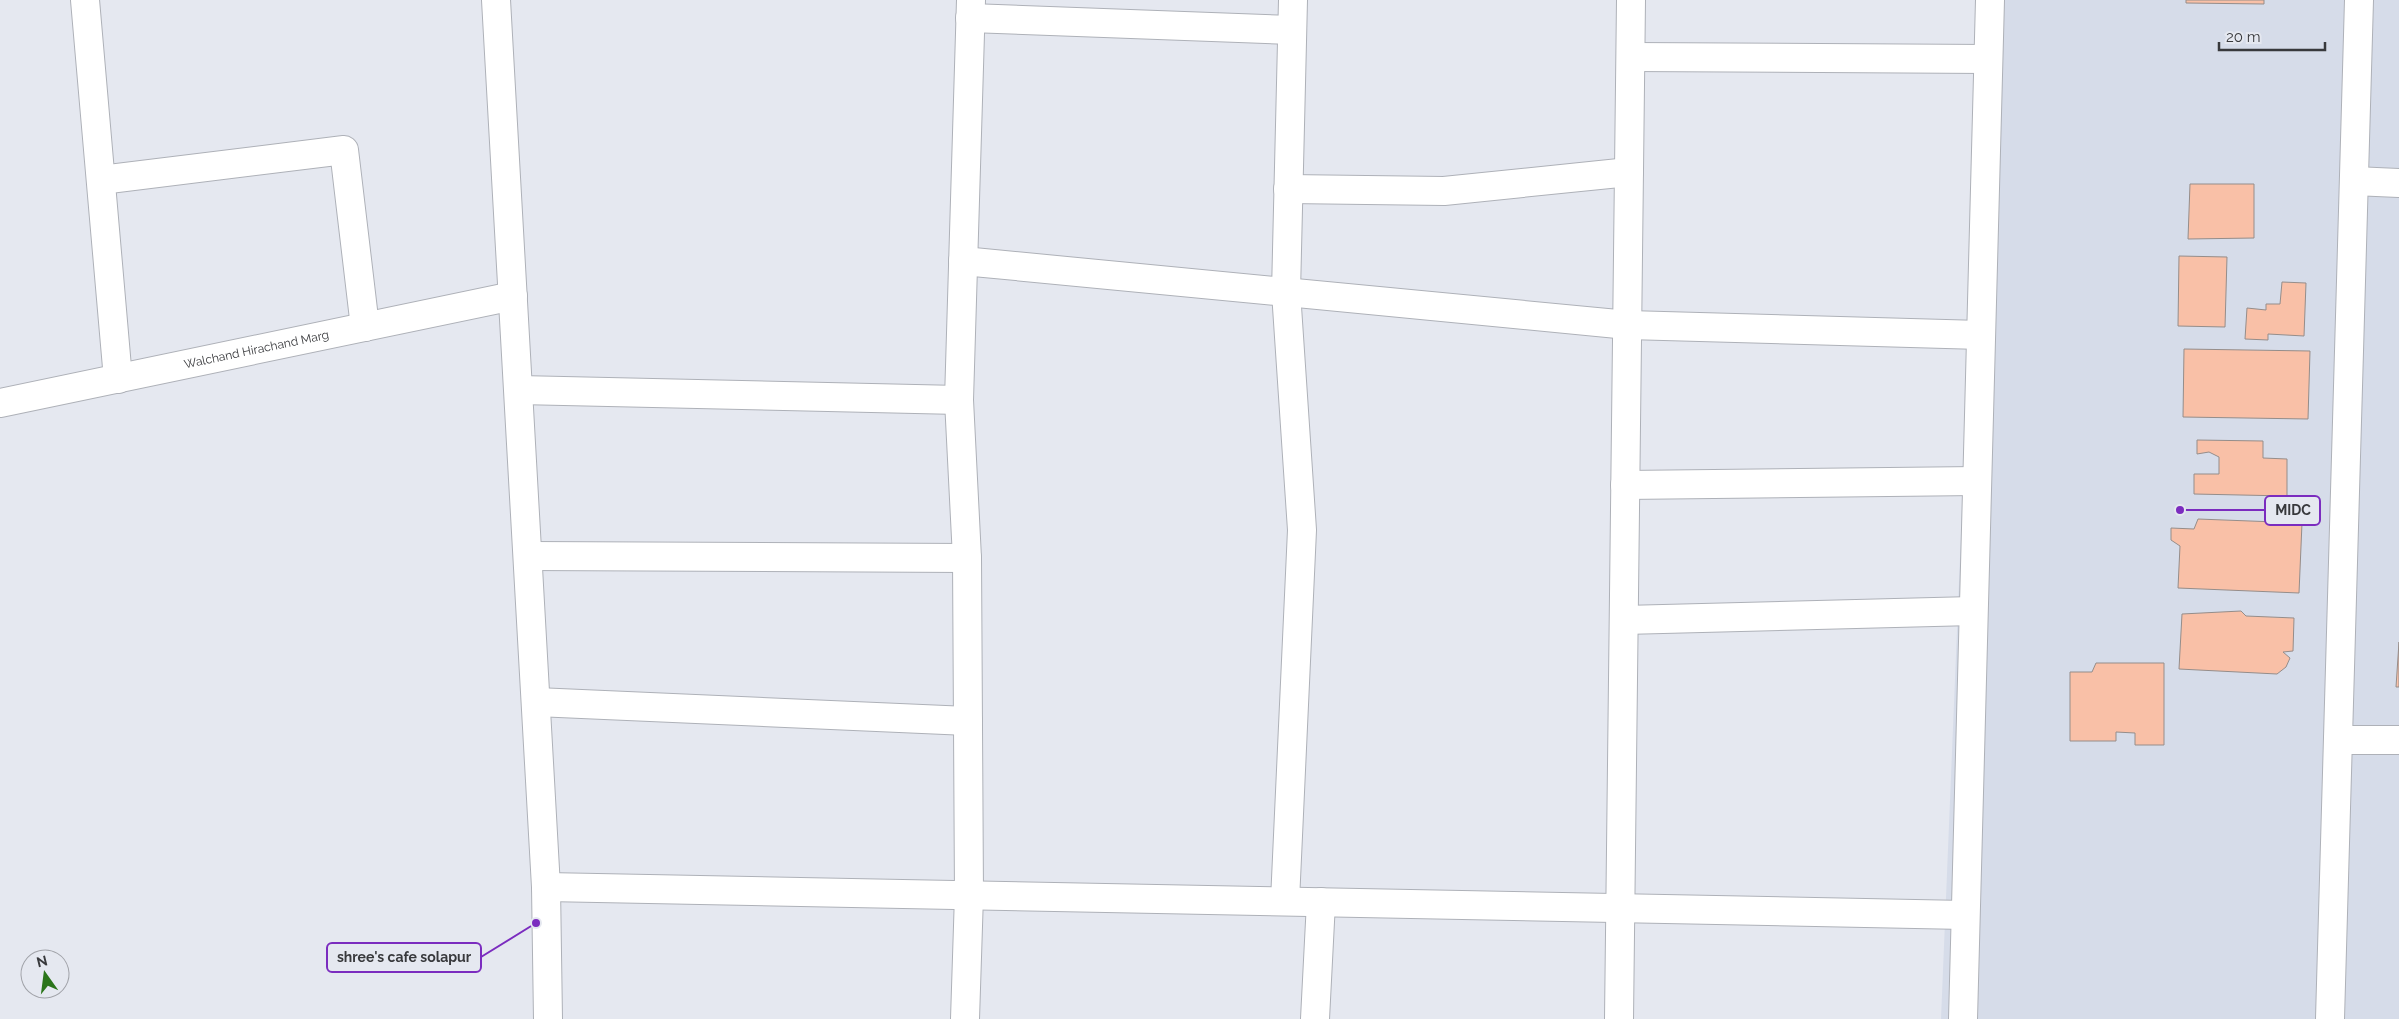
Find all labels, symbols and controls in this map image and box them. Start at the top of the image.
scale bar [2219,20,2325,52]
text: 20 m [2226,28,2261,46]
street label: Walchand Hirachand Marg [183,328,330,371]
callout: MIDC [2265,496,2320,525]
text: MIDC [2275,502,2311,518]
callout: shree's cafe solapur [327,943,481,972]
north arrow [20,949,70,999]
text: shree's cafe solapur [337,949,472,965]
text: N [35,952,49,970]

